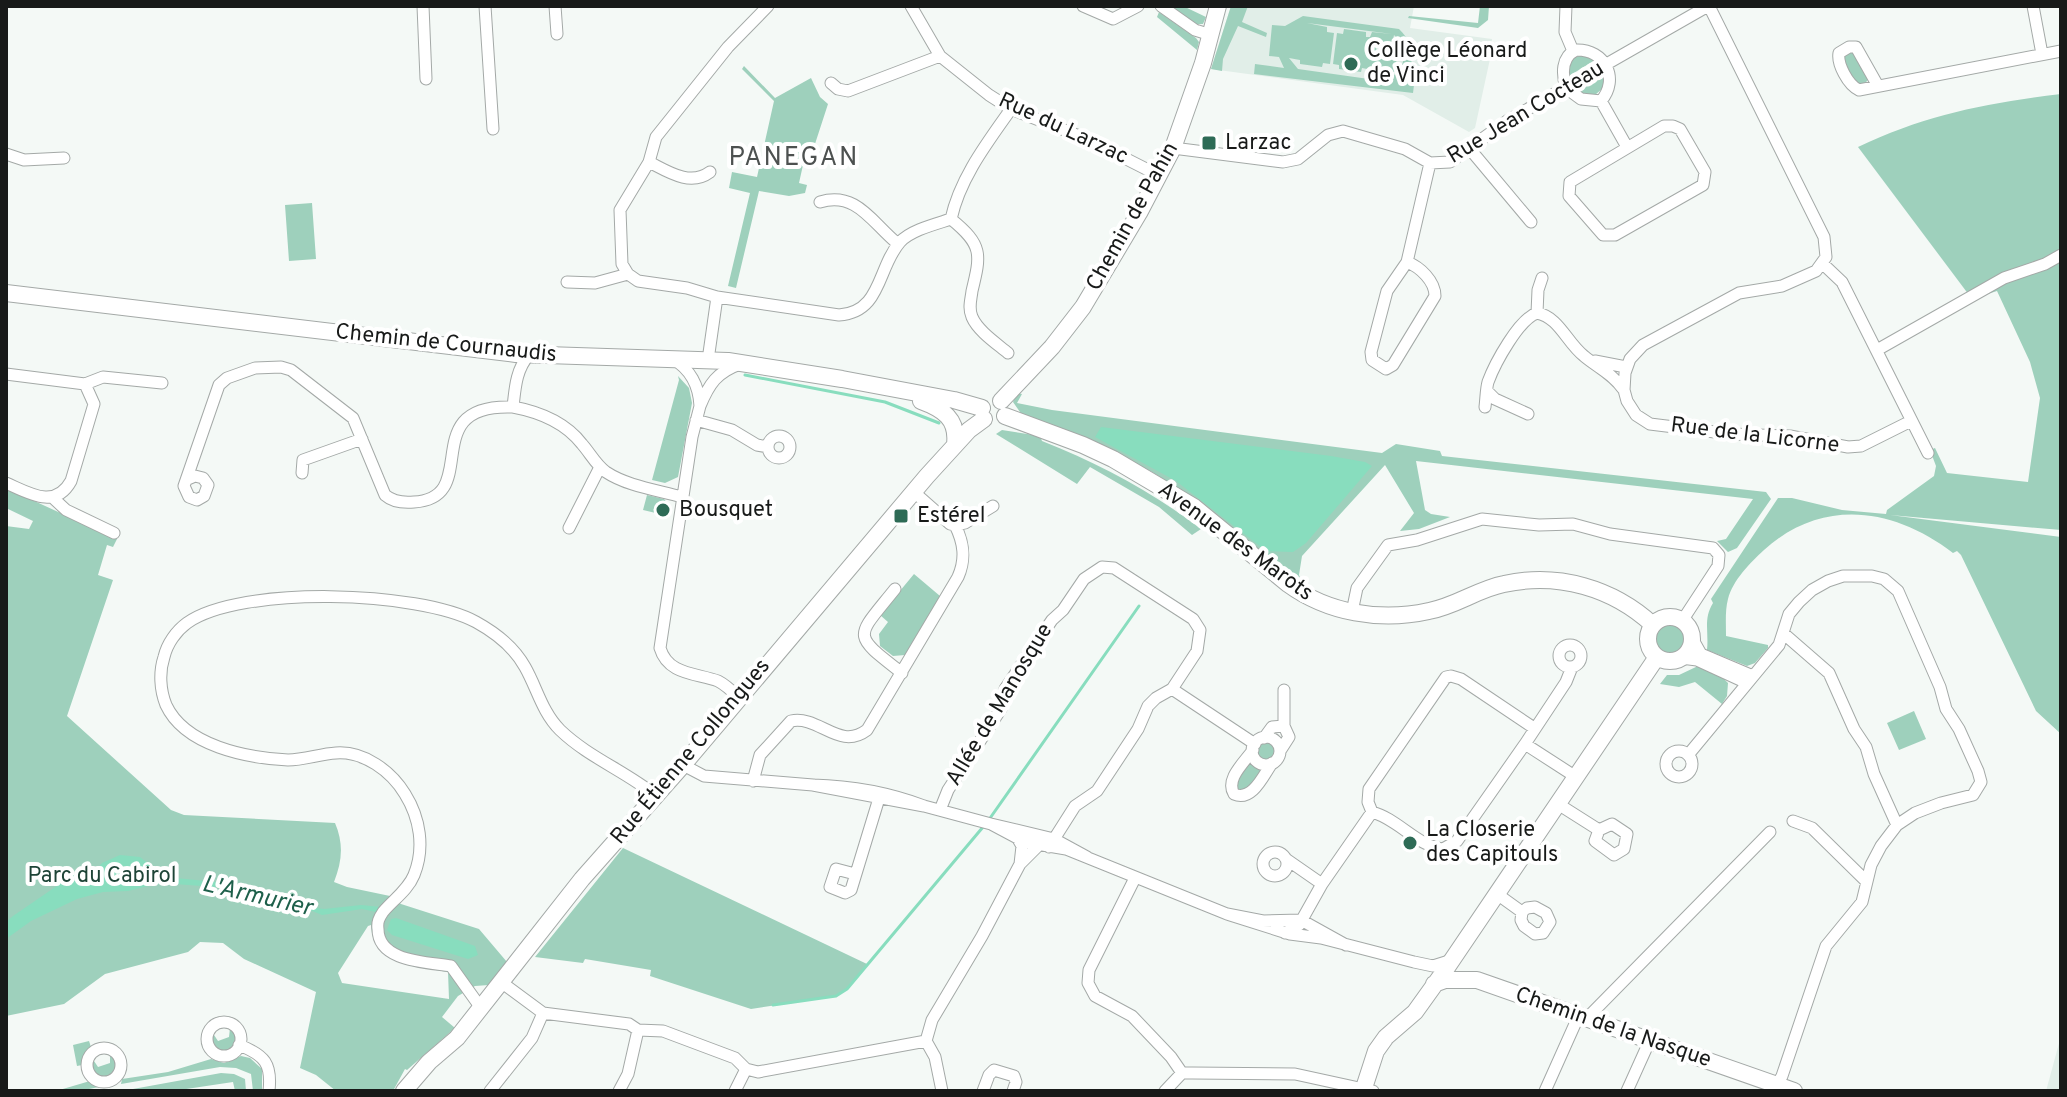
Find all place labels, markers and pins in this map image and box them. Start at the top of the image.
place label: Collège Léonard de Vinci [1367,38,1527,90]
marker: Collège Léonard de Vinci [1342,55,1360,73]
place label: Larzac [1225,130,1292,157]
marker: Larzac [1200,134,1218,152]
place label: Bousquet [679,497,773,524]
marker: Bousquet [654,501,672,519]
place label: Estérel [917,503,985,530]
marker: Estérel [892,507,910,525]
place label: La Closerie des Capitouls [1426,817,1558,869]
marker: La Closerie des Capitouls [1401,834,1419,852]

